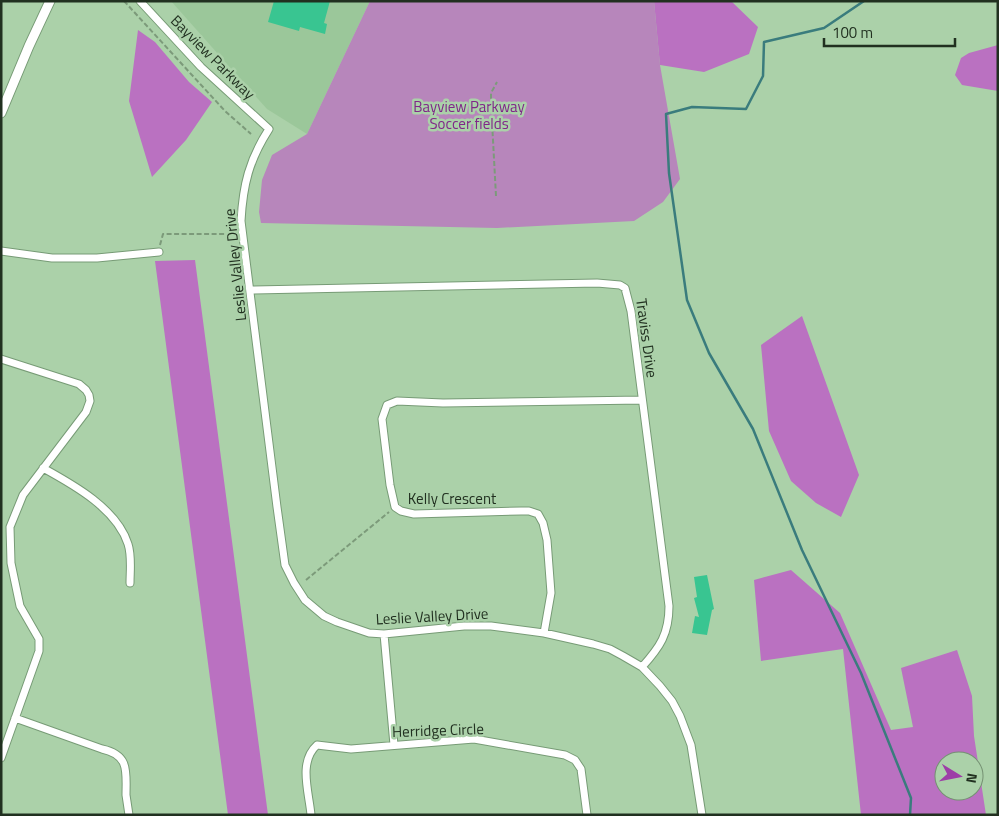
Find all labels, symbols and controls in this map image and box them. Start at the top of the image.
street label: Bayview Parkway [165,9,261,105]
scale bar [824,15,955,47]
text: 100 m [832,21,873,44]
park label: Bayview Parkway Soccer fields [413,95,525,135]
street label: Leslie Valley Drive [218,208,252,322]
street label: Traviss Drive [630,297,664,379]
street label: Kelly Crescent [408,487,497,510]
street label: Leslie Valley Drive [375,602,489,630]
street label: Herridge Circle [392,717,484,743]
north arrow [934,751,984,801]
text: N [961,772,983,785]

